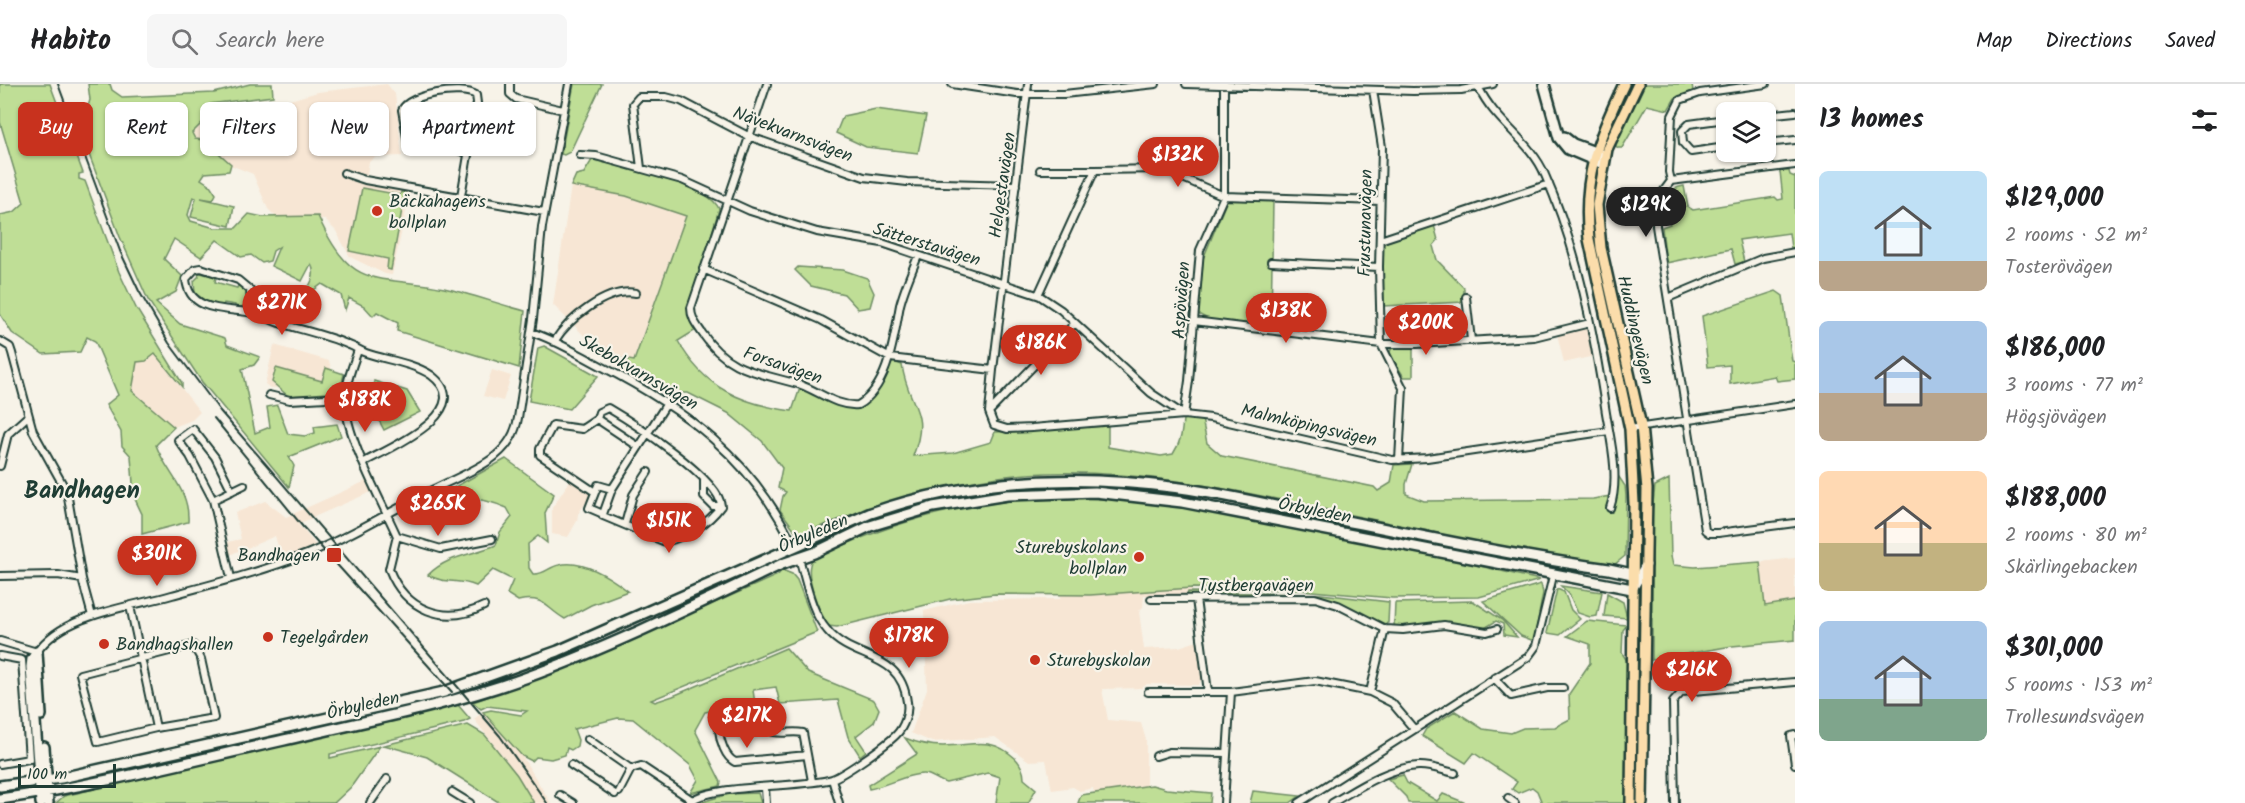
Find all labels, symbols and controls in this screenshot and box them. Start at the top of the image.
search box [147,14,567,68]
text: Habito [30,19,111,64]
text: Search here [216,24,325,59]
icon: search [168,25,201,58]
text: Map [1976,25,2012,58]
text: Directions [2045,25,2132,58]
text: Saved [2165,25,2215,58]
street label: Nävekvarnsvägen [728,99,857,172]
text: 13 homes [1819,99,1924,141]
chip: Buy [18,102,93,156]
chip: Rent [105,102,188,156]
chip: Filters [200,102,297,156]
chip: New [309,102,389,156]
chip: Apartment [401,102,536,156]
map controls [1716,102,1776,162]
button: layers [1716,102,1776,162]
icon: filters [2188,104,2221,137]
street label: Helgestavägen [982,130,1025,240]
pin: $132K [1136,137,1220,188]
text: $132K [1152,140,1204,172]
street label: Frustunavägen [1351,169,1382,277]
text: $129,000 [2005,178,2103,220]
pin: $129K [1604,187,1688,238]
place label: Bäckahagens bollplan [389,188,486,238]
text: $129K [1620,190,1672,222]
icon: home [1867,195,1939,267]
marker: Bäckahagens bollplan [370,204,384,218]
street label: Sätterstavägen [869,215,984,276]
text: 2 rooms · 52 m² [2005,220,2147,252]
text: Tosterövägen [2005,252,2113,284]
street label: Aspövägen [1165,260,1200,340]
street label: Huddingevägen [1608,273,1661,388]
pin: $271K [240,285,324,336]
text: $271K [256,288,308,320]
pin: $138K [1244,293,1328,344]
text: $138K [1260,296,1312,328]
pin: $200K [1384,305,1468,356]
text: $200K [1398,308,1454,340]
pin: $186K [999,325,1083,376]
street label: Skebokvarnsvägen [573,327,703,419]
text: $186K [1015,328,1067,360]
text: $186,000 [2005,328,2105,370]
street label: Forsavägen [739,339,826,393]
icon: home [1867,345,1939,417]
text: 3 rooms · 77 m² [2005,370,2143,402]
pin: $188K [323,382,407,433]
text: $188K [338,385,392,417]
street label: Malmköpingsvägen [1238,397,1380,456]
text: Högsjövägen [2005,402,2107,434]
district label: Bandhagen [24,472,140,511]
text: $188,000 [2005,478,2106,520]
pin: $265K [396,486,480,537]
text: $265K [410,489,466,521]
street label: Örbyleden [1276,490,1354,533]
icon: home [1867,495,1939,567]
pin: $151K [627,503,711,554]
text: $151K [646,506,692,538]
street label: Örbyleden [774,507,853,562]
text: 2 rooms · 80 m² [2005,520,2147,552]
place label: Sturebyskolans bollplan [1015,534,1127,584]
pin: $301K [115,536,199,587]
text: $301K [131,539,183,571]
place label: Bandhagen [237,542,320,571]
marker: Bandhagen [325,546,343,564]
marker: Sturebyskolans bollplan [1132,550,1146,564]
text: Skärlingebacken [2005,552,2138,584]
street label: Tystbergavägen [1198,572,1314,601]
pin: $178K [867,618,951,669]
text: $178K [883,621,935,653]
place label: Tegelgården [280,624,368,653]
text: $301,000 [2005,628,2103,670]
marker: Tegelgården [261,630,275,644]
place label: Bandhagshallen [116,631,233,660]
marker: Bandhagshallen [97,637,111,651]
icon: home [1867,645,1939,717]
place label: Sturebyskolan [1047,647,1151,676]
pin: $216K [1650,652,1734,703]
marker: Sturebyskolan [1028,653,1042,667]
text: $216K [1666,655,1718,687]
text: 5 rooms · 153 m² [2005,670,2152,702]
street label: Örbyleden [324,684,403,729]
pin: $217K [705,698,789,749]
text: $217K [721,701,773,733]
text: Trollesundsvägen [2005,702,2145,734]
scale bar [18,761,116,788]
text: 100 m [27,762,67,787]

